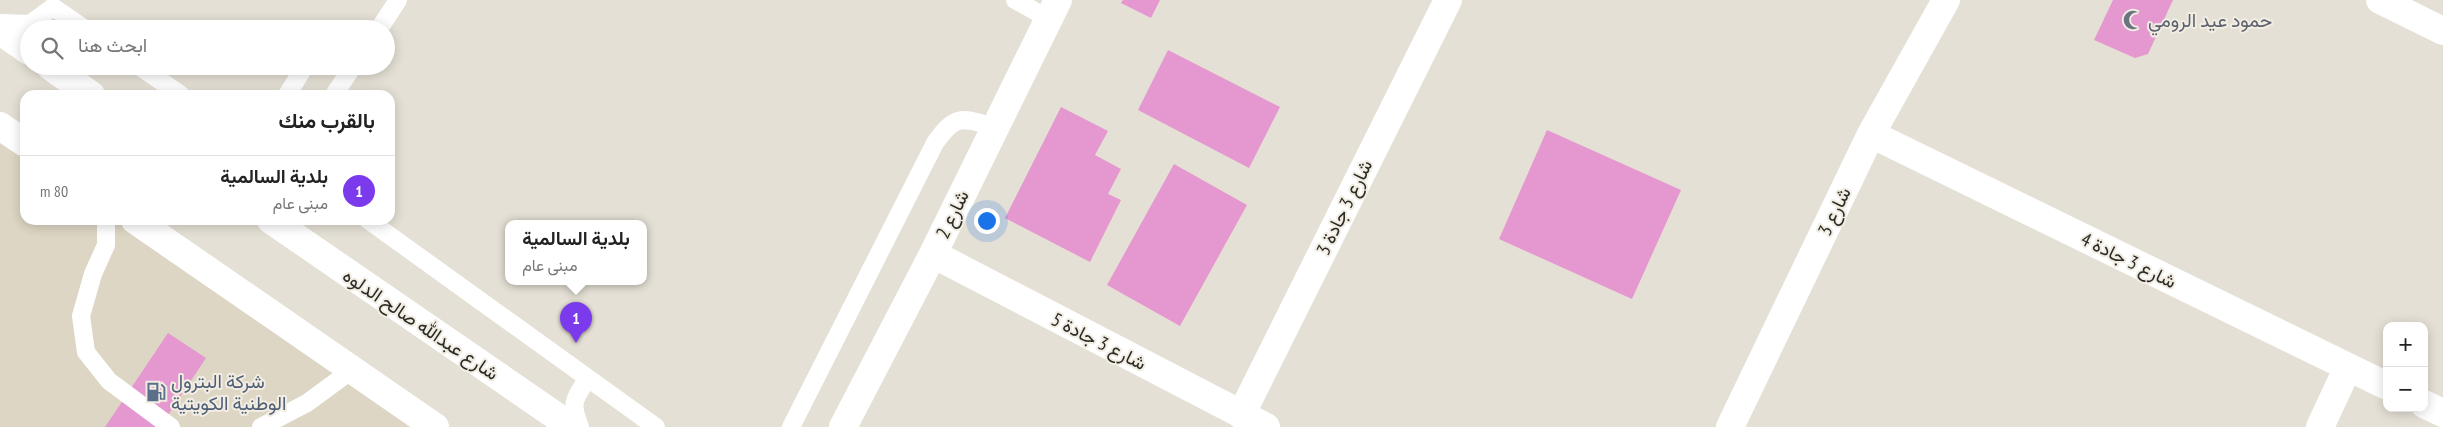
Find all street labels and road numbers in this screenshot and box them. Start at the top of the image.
street label: شارع 3 جادة 3 [1311,155,1378,259]
street label: شارع 3 [1812,183,1857,240]
street label: شارع 2 [930,186,975,243]
street label: شارع 3 جادة 4 [2077,227,2181,294]
street label: شارع عبدالله صالح الدلوه [337,263,504,387]
street label: شارع 3 جادة 5 [1047,307,1150,376]

